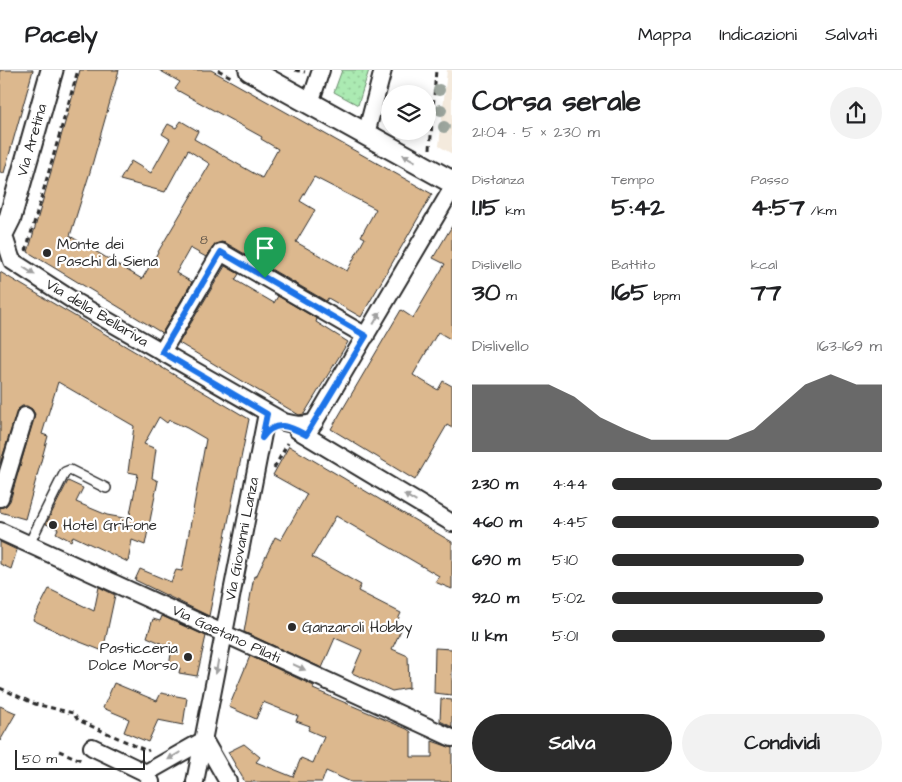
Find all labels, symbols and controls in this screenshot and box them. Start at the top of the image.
text: Pacely [25,18,98,52]
text: Mappa [638,22,691,47]
text: Indicazioni [719,22,797,47]
text: Salvati [825,22,877,47]
text: Corsa serale [472,82,641,121]
map controls [381,85,436,140]
button: layers [381,85,436,140]
button: share [830,87,882,139]
street label: Via Aretina [12,101,53,179]
text: 21:04 · 5 × 230 m [472,121,600,143]
one-way arrow [403,154,416,163]
text: Distanza [472,170,524,190]
text: Tempo [611,170,654,190]
text: Passo [751,170,789,190]
text: 1.15 [472,190,500,225]
text: 5:42 [611,190,665,225]
text: 4:57 [751,190,805,225]
text: km [500,201,525,221]
text: /km [805,201,836,221]
pin [244,227,286,278]
house number: 8 [200,232,208,249]
place label: Monte dei Paschi di Siena [57,234,158,272]
icon: arrive [251,234,279,262]
marker: Monte dei Paschi di Siena [41,247,53,259]
text: Dislivello [472,255,522,275]
text: Battito [611,255,655,275]
text: kcal [751,255,777,275]
one-way arrow [22,266,35,276]
street label: Via della Bellariva [42,274,153,352]
text: 30 [472,275,501,310]
text: 165 [611,275,648,310]
text: 77 [751,275,781,310]
text: m [501,286,517,306]
text: bpm [648,286,680,306]
one-way arrow [372,312,381,325]
text: Dislivello [472,335,529,357]
text: 163–169 m [817,335,882,357]
text: 230 m [472,473,518,495]
text: 4:44 [552,473,587,495]
street label: Via Giovanni Lanza [220,475,264,603]
one-way arrow [404,493,417,502]
text: 460 m [472,511,522,533]
text: 4:45 [552,511,588,533]
place label: Hotel Grifone [63,515,157,536]
marker: Hotel Grifone [47,519,59,531]
text: 690 m [472,549,520,571]
text: 5:10 [552,549,578,571]
text: 920 m [472,587,519,609]
text: 5:02 [552,587,585,609]
street label: Via Gaetano Pilati [168,600,284,669]
place label: Ganzaroli Hobby [302,617,413,639]
marker: Ganzaroli Hobby [286,621,298,633]
text: 1.1 km [472,625,507,647]
text: 5:01 [552,625,578,647]
place label: Pasticceria Dolce Morso [89,638,179,676]
marker: Pasticceria Dolce Morso [182,651,194,663]
one-way arrow [212,660,220,676]
one-way arrow [292,664,306,672]
button: Salva [472,714,672,772]
button: Condividi [682,714,882,772]
scale bar [15,747,145,770]
text: 50 m [22,749,57,769]
one-way arrow [168,751,181,760]

